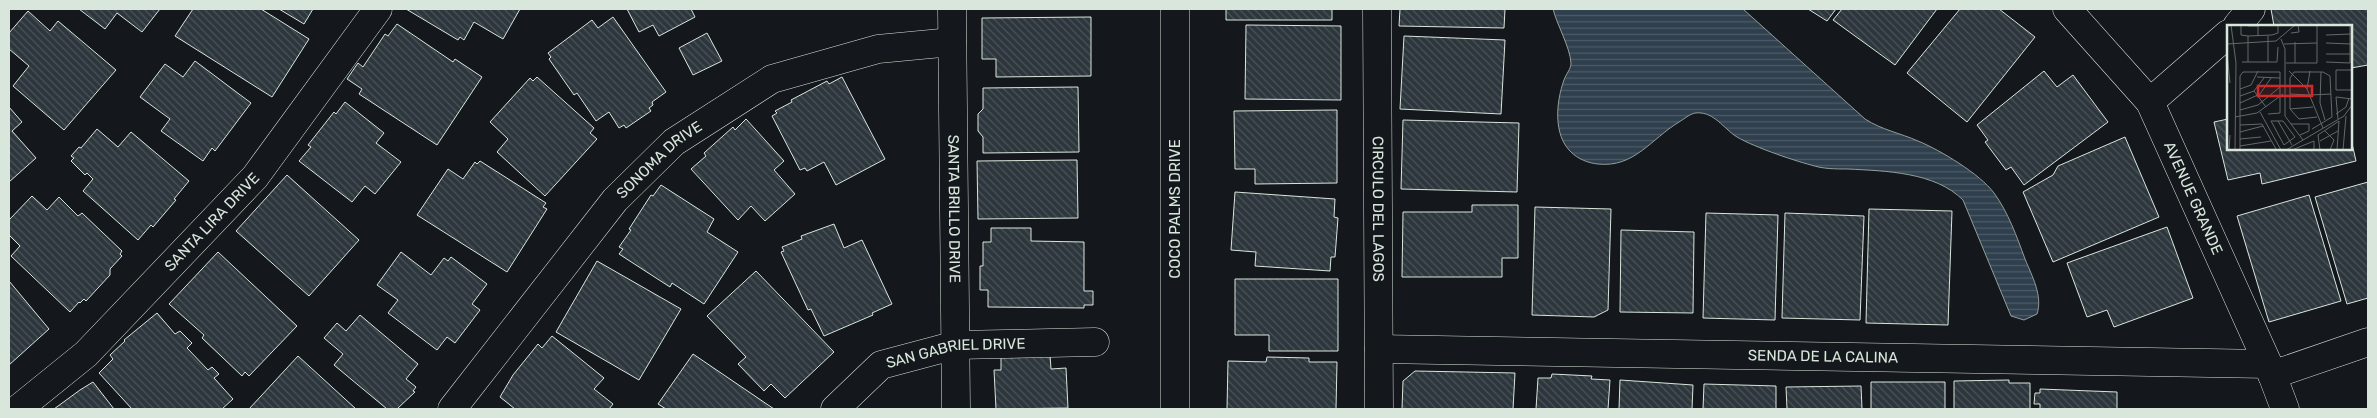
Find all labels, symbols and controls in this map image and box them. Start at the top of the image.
inset map [2227,25,2352,150]
street label: SONOMA DRIVE [613,117,705,202]
street label: SANTA BRILLO DRIVE [944,135,964,283]
street label: CIRCULO DEL LAGOS [1369,136,1387,282]
street label: COCO PALMS DRIVE [1166,139,1184,279]
street label: AVENUE GRANDE [2160,139,2227,257]
street label: SANTA LIRA DRIVE [161,169,263,275]
street label: SAN GABRIEL DRIVE [884,335,1026,372]
street label: SENDA DE LA CALINA [1748,346,1898,367]

